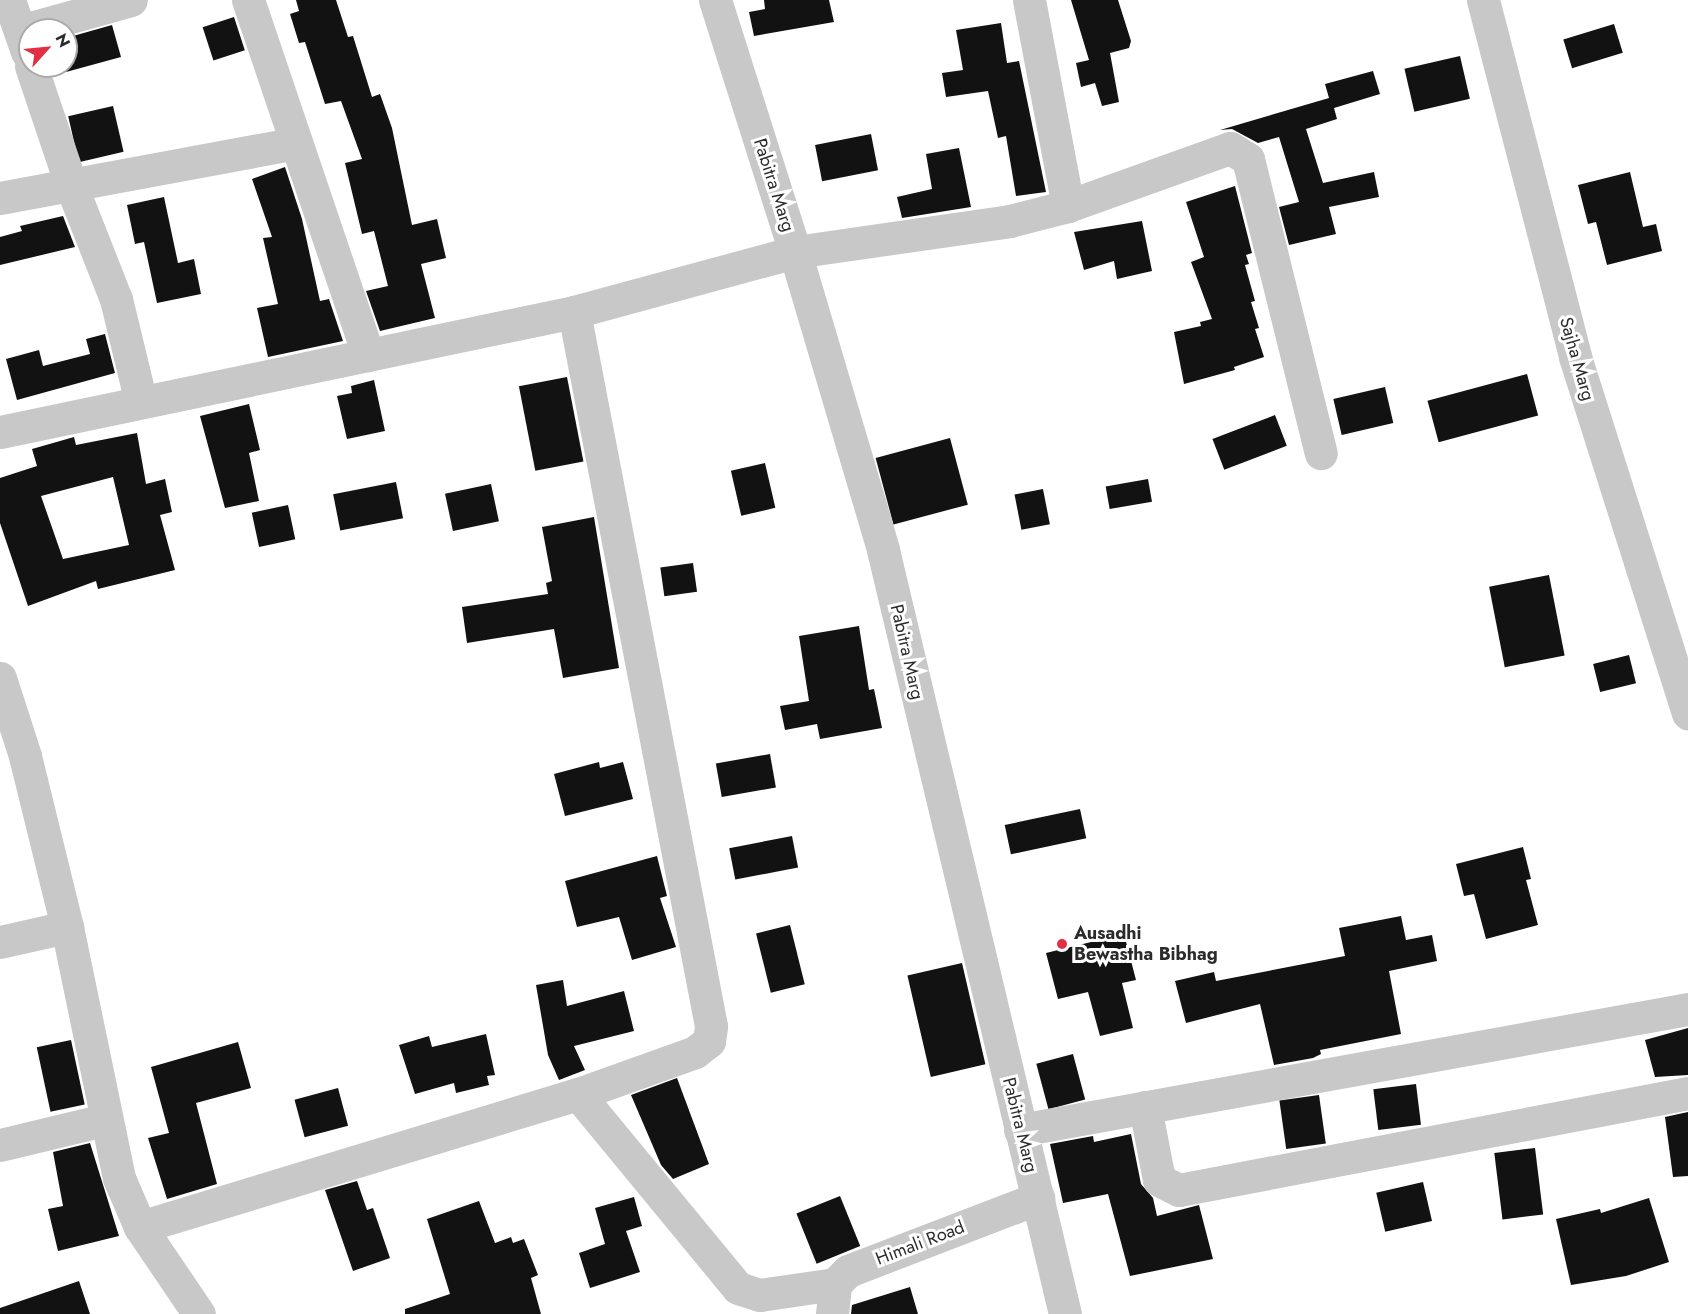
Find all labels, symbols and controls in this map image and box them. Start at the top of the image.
north arrow [18,18,78,78]
text: N [50,30,76,51]
street label: Pabitra Marg [749,136,799,234]
street label: Sajha Marg [1555,315,1599,403]
street label: Pabitra Marg [886,602,928,702]
place label: Ausadhi Bewastha Bibhag [1074,923,1218,966]
marker: Ausadhi Bewastha Bibhag [1055,937,1069,951]
street label: Pabitra Marg [998,1075,1042,1175]
street label: Himali Road [873,1216,967,1270]

